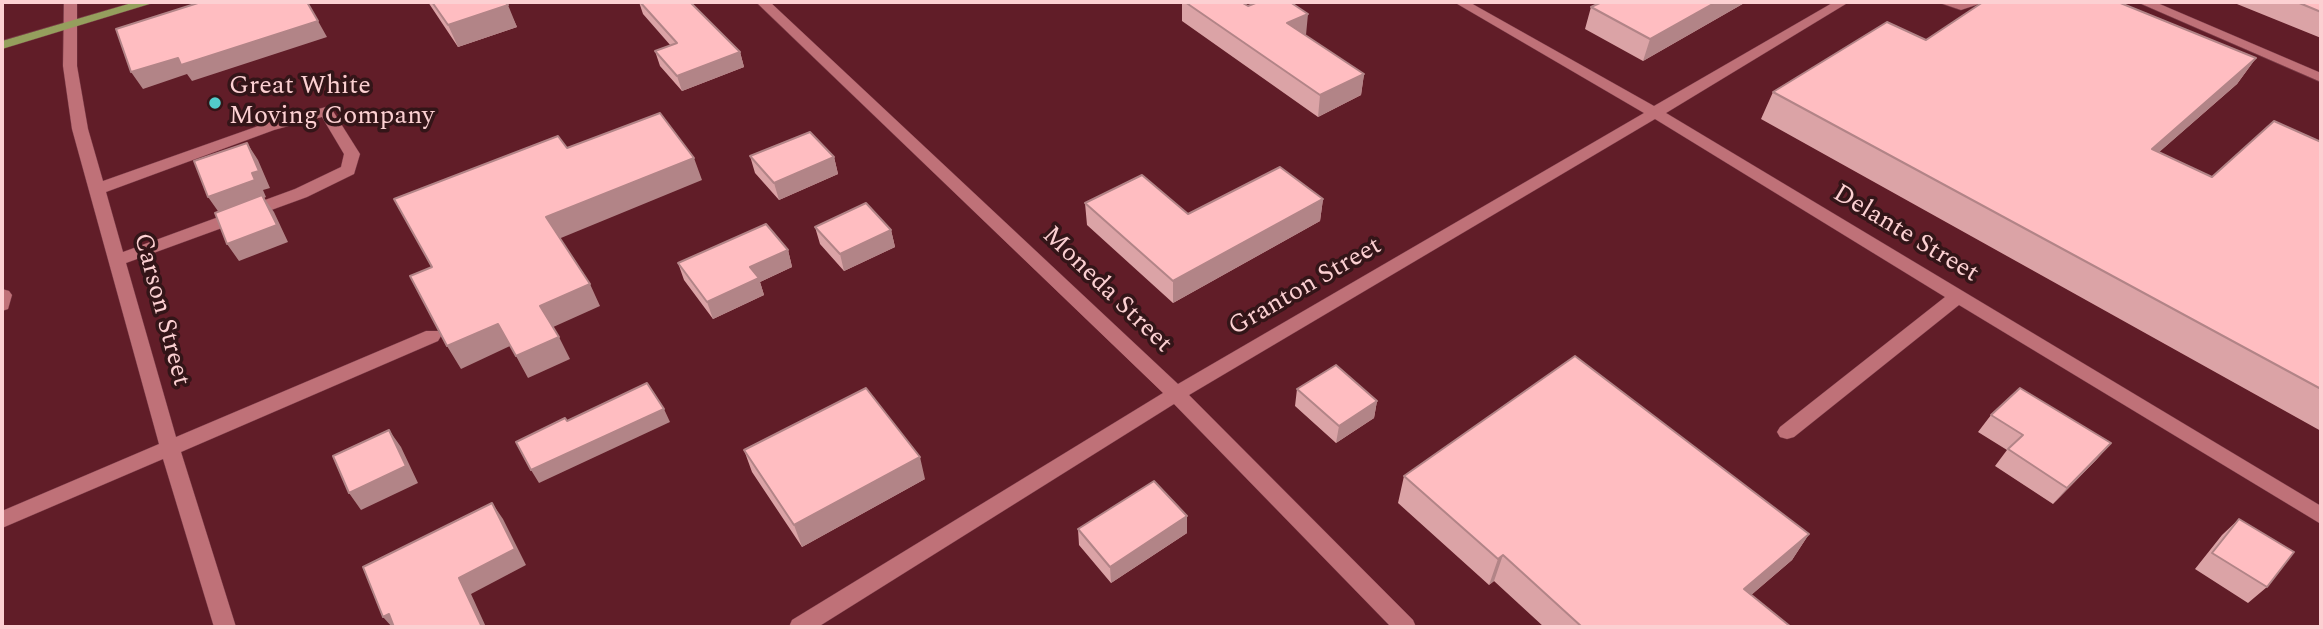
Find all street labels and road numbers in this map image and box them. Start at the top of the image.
street label: Delante Street [1826,179,1984,291]
street label: Moneda Street [1035,221,1177,361]
street label: Carson Street [125,230,195,390]
street label: Granton Street [1224,232,1388,344]

